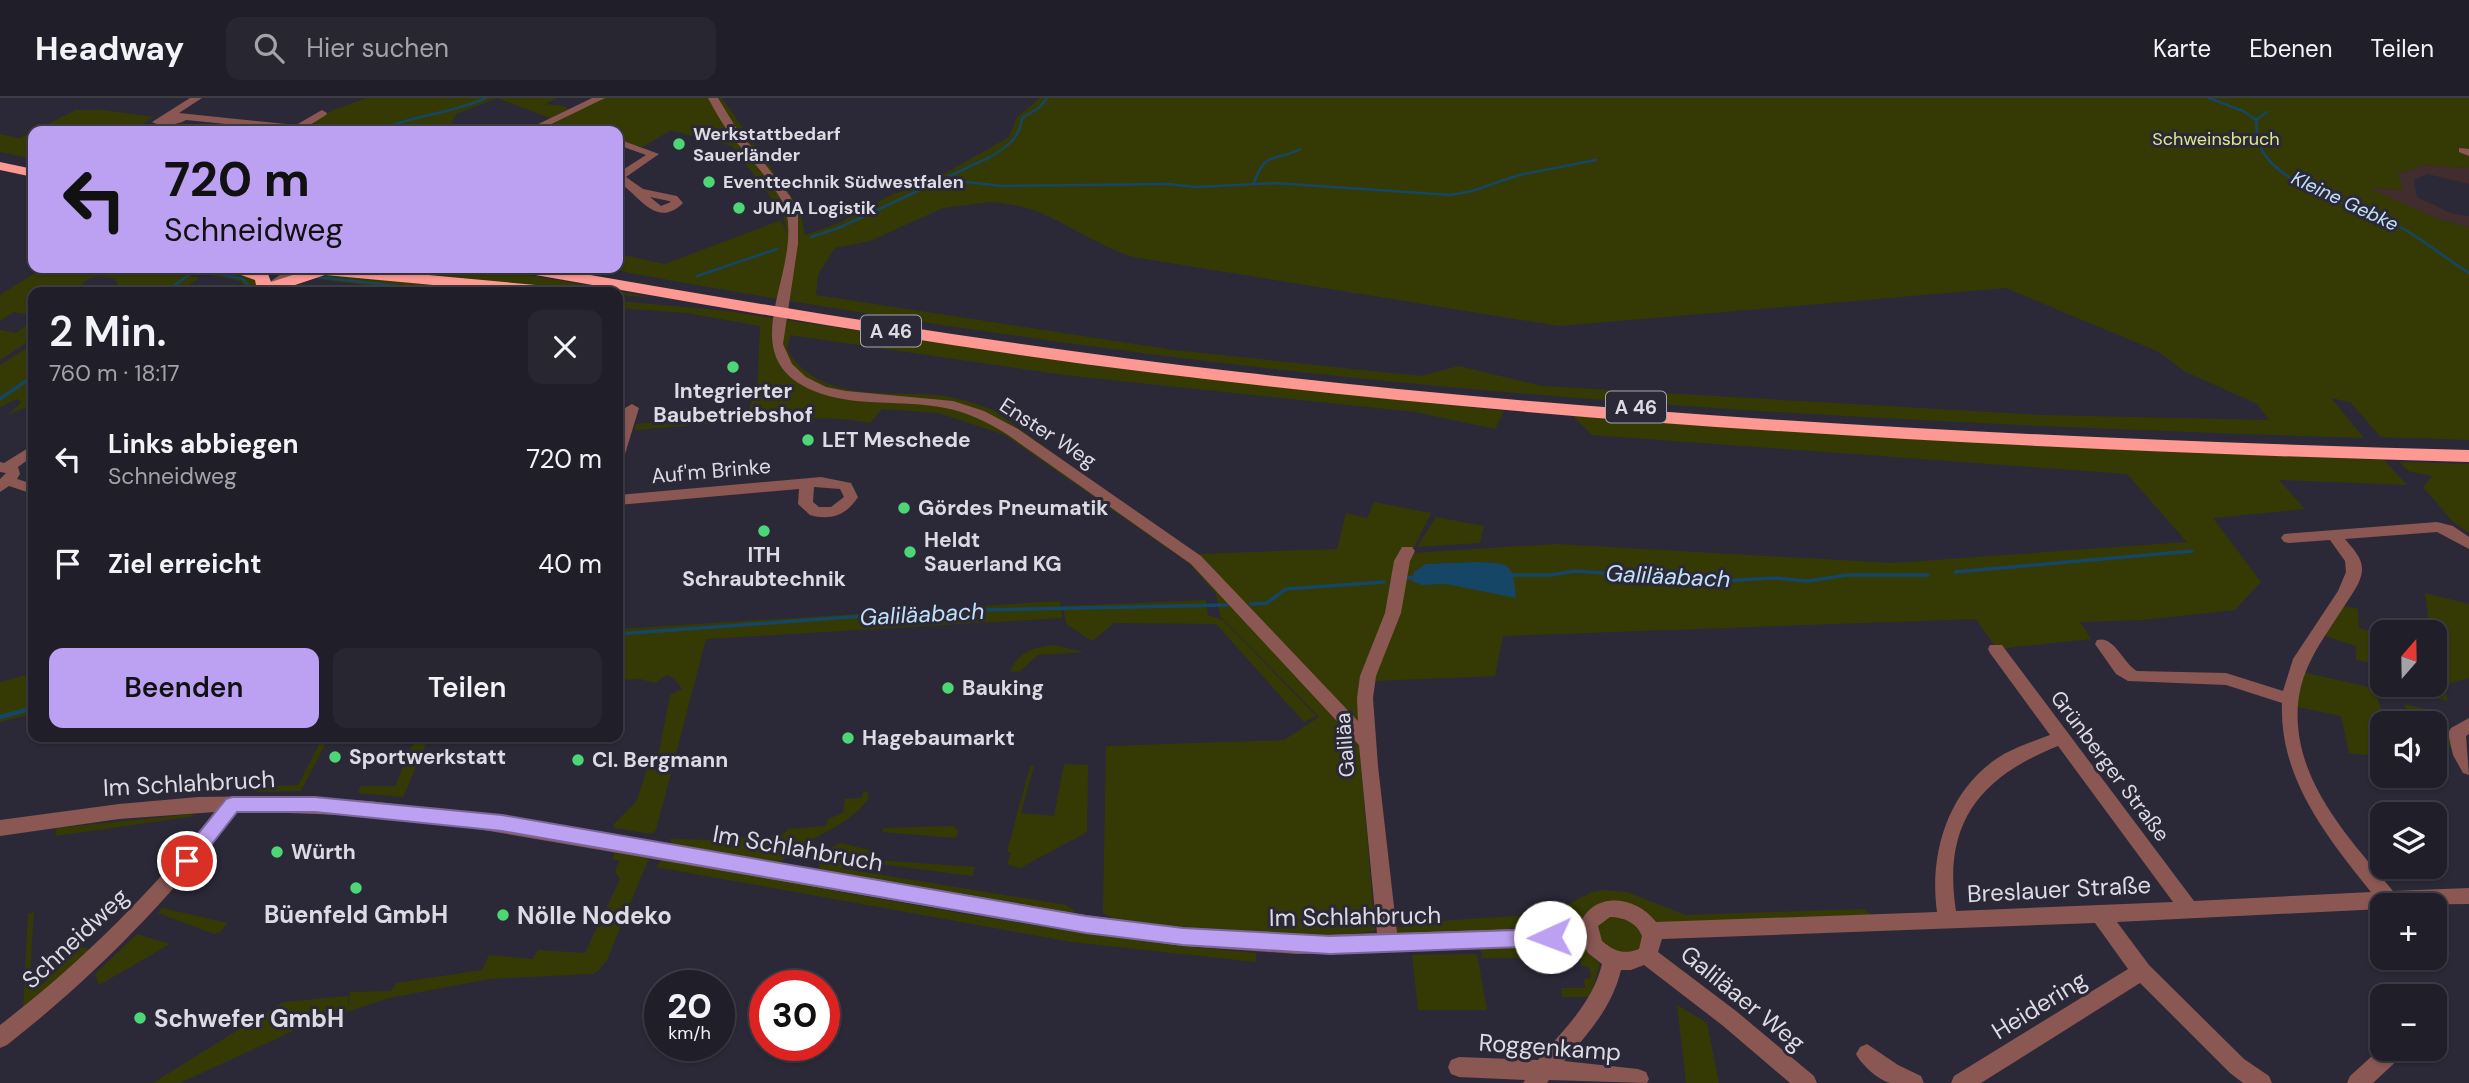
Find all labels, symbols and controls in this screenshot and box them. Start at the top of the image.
search box [226,17,716,80]
text: Headway [35,27,184,70]
icon: search [250,29,288,67]
text: Hier suchen [306,31,449,65]
text: Karte [2153,33,2211,64]
text: Ebenen [2249,33,2333,64]
text: Teilen [2371,33,2434,64]
place label: Werkstattbedarf Sauerländer [693,122,841,167]
park label: Schweinsbruch [2152,127,2280,151]
marker: Werkstattbedarf Sauerländer [671,136,687,152]
text: 720 m [164,147,310,211]
icon: left [49,154,140,245]
water label: Kleine Gebke [2288,165,2403,237]
place label: Eventtechnik Südwestfalen [723,170,964,194]
marker: Eventtechnik Südwestfalen [701,174,717,190]
place label: JUMA Logistik [753,196,877,220]
marker: JUMA Logistik [731,200,747,216]
text: Schneidweg [164,209,343,251]
text: 2 Min. [49,304,167,359]
button: close [528,310,602,384]
road number: A 46 [861,316,921,346]
text: 760 m · 18:17 [49,358,180,388]
marker: Integrierter Baubetriebshof [725,359,741,375]
place label: Integrierter Baubetriebshof [653,377,813,429]
street label: Enster Weg [994,391,1102,475]
road number: A 46 [1606,392,1666,422]
place label: LET Meschede [822,426,971,454]
text: Links abbiegen [108,427,298,461]
marker: LET Meschede [800,432,816,448]
icon: left [49,440,87,478]
text: 720 m [526,442,602,476]
street label: Auf'm Brinke [650,452,772,490]
text: Schneidweg [108,461,237,491]
place label: Gördes Pneumatik [918,494,1108,522]
marker: Gördes Pneumatik [896,500,912,516]
marker: ITH Schraubtechnik [756,523,772,539]
place label: Heldt Sauerland KG [924,526,1062,578]
place label: ITH Schraubtechnik [682,541,846,593]
marker: Heldt Sauerland KG [902,544,918,560]
icon: arrive [49,545,87,583]
text: Ziel erreicht [108,547,261,581]
text: 40 m [538,547,602,581]
water label: Galiläabach [1605,558,1731,594]
water label: Galiläabach [859,596,985,632]
north arrow [2370,620,2446,696]
map controls [2370,620,2447,1061]
button: Beenden [49,648,319,728]
button: Teilen [333,648,602,728]
place label: Bauking [962,674,1044,702]
marker: Bauking [940,680,956,696]
street label: Grünberger Straße [2044,685,2176,847]
button: sound [2370,711,2447,788]
street label: Galiläa [1329,712,1361,778]
place label: Hagebaumarkt [862,724,1015,752]
marker: Hagebaumarkt [840,730,856,746]
place label: Sportwerkstatt [349,743,506,771]
place label: Cl. Bergmann [592,746,728,774]
marker: Sportwerkstatt [327,749,343,765]
marker: Cl. Bergmann [570,752,586,768]
street label: Im Schlahbruch [102,763,276,803]
button: layers [2370,802,2447,879]
street label: Im Schlahbruch [710,818,886,878]
pin [157,831,217,891]
place label: Würth [291,838,356,866]
icon: arrive [168,842,206,880]
marker: Würth [269,844,285,860]
street label: Breslauer Straße [1966,869,2152,909]
marker: Büenfeld GmbH [348,880,364,896]
street label: Schneidweg [15,881,135,995]
button: + [2370,893,2447,970]
place label: Büenfeld GmbH [264,899,448,930]
street label: Im Schlahbruch [1269,899,1441,933]
place label: Nölle Nodeko [517,900,672,931]
position arrow [1513,900,1587,974]
marker: Nölle Nodeko [495,907,511,923]
street label: Galiläaer Weg [1674,938,1812,1058]
street label: Heidering [1986,964,2092,1046]
speed limit sign: 30 [749,970,840,1061]
text: 20 [667,983,712,1029]
button: − [2370,984,2447,1061]
place label: Schwefer GmbH [154,1003,344,1034]
marker: Schwefer GmbH [132,1010,148,1026]
text: km/h [668,1021,711,1045]
street label: Roggenkamp [1478,1027,1622,1067]

